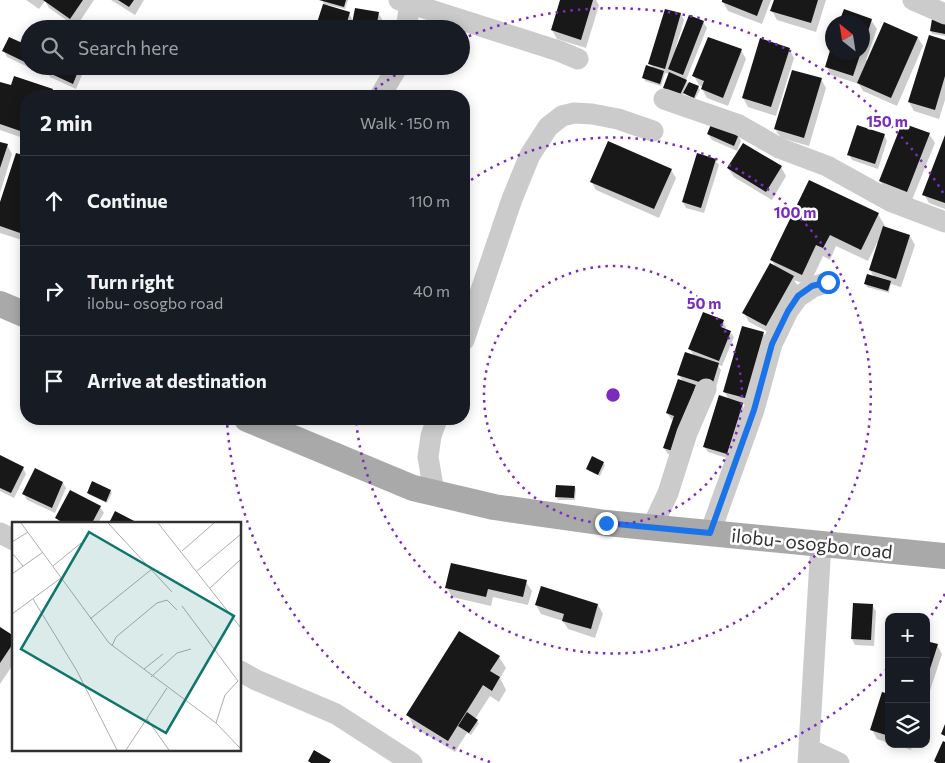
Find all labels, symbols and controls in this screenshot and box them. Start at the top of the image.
north arrow [825,15,870,60]
search box [20,20,470,75]
icon: search [38,34,66,62]
text: Search here [78,36,178,59]
text: 2 min [40,110,92,135]
text: 150 m [866,112,908,130]
text: Walk · 150 m [360,113,450,132]
icon: ahead [40,187,68,215]
text: Continue [87,189,167,212]
text: 110 m [409,191,450,210]
text: 100 m [774,203,816,221]
text: Turn right [87,270,174,293]
route start [817,271,840,294]
icon: right [40,277,68,305]
text: 40 m [413,281,450,300]
text: ilobu- osogbo road [87,293,223,312]
text: 50 m [687,294,721,312]
icon: arrive [40,367,68,395]
text: Arrive at destination [87,369,267,392]
centre of rings [604,386,622,404]
route end [595,512,618,535]
inset map [12,522,241,750]
street label: ilobu- osogbo road [730,523,894,563]
map controls [885,613,930,748]
button: + [885,613,930,658]
button: − [885,658,930,703]
button: layers [885,703,930,748]

